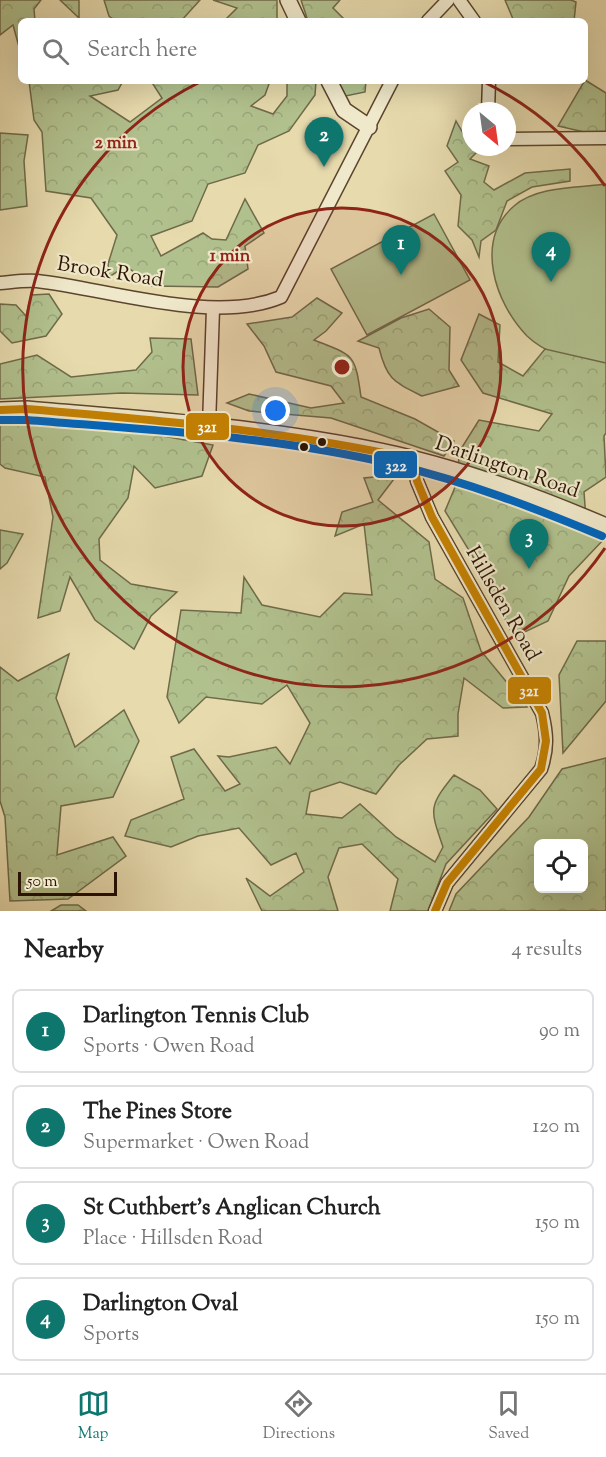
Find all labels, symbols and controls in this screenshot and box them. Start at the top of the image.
search box [18,18,588,84]
icon: search [39,35,72,68]
text: Search here [87,35,197,67]
north arrow [462,102,516,156]
pin: 2 [304,118,344,167]
text: 2 min [95,131,138,157]
pin: 1 [382,226,420,275]
pin: 4 [532,232,570,282]
text: 1 min [210,244,251,270]
street label: Brook Road [55,250,165,296]
centre of rings [332,357,352,377]
your location [261,396,290,425]
line badge: 321 [185,412,230,441]
text: 321 [197,417,217,440]
street label: Darlington Road [431,429,583,507]
unlabelled marker [316,436,328,448]
unlabelled marker [298,441,310,453]
line badge: 322 [373,450,418,479]
text: 322 [385,456,407,479]
pin: 3 [510,520,548,569]
street label: Hillsden Road [457,541,547,667]
line badge: 321 [507,676,552,705]
text: 321 [519,681,539,704]
map controls [534,839,588,893]
button: locate [534,839,588,893]
scale bar [18,869,117,896]
text: 50 m [27,871,58,894]
text: Nearby [24,932,104,969]
text: 4 results [511,936,582,965]
text: Darlington Tennis Club [83,1001,309,1033]
text: 1 [42,1017,49,1046]
text: 90 m [539,1017,580,1046]
text: Sports · Owen Road [83,1033,255,1062]
text: The Pines Store [83,1097,232,1129]
text: 2 [41,1113,50,1142]
text: 120 m [532,1113,580,1142]
text: Supermarket · Owen Road [83,1129,309,1158]
text: St Cuthbert's Anglican Church [83,1193,381,1225]
text: 3 [41,1209,50,1238]
text: 150 m [535,1209,580,1238]
text: Place · Hillsden Road [83,1225,263,1254]
text: Darlington Oval [83,1289,238,1321]
text: 4 [40,1305,51,1334]
text: 150 m [535,1305,580,1334]
text: Sports [83,1321,139,1350]
tab: Map [77,1387,110,1446]
tab: Directions [263,1387,335,1446]
tab: Saved [488,1387,529,1446]

